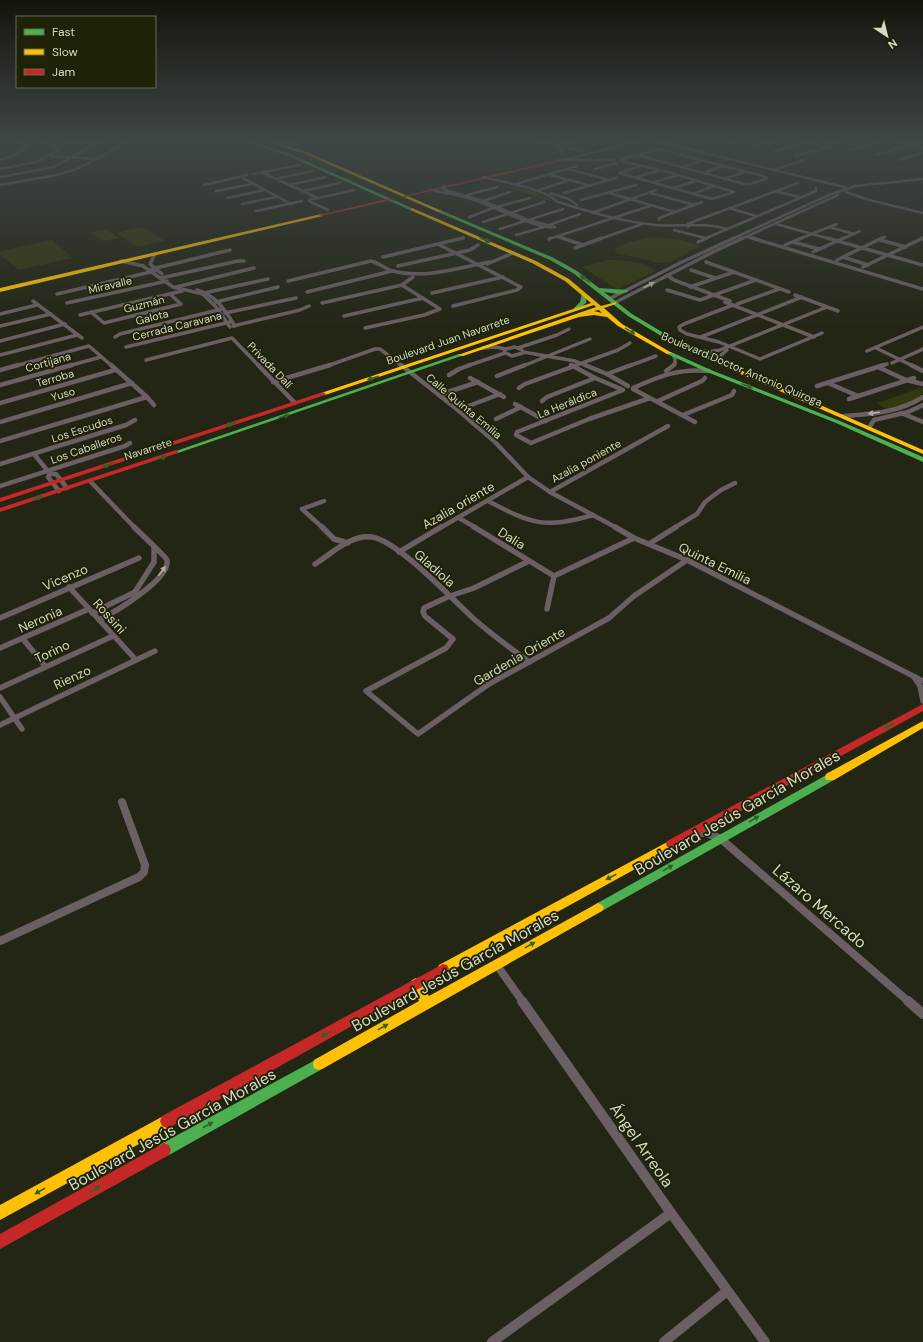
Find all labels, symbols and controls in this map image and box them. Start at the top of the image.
legend [16,16,156,88]
north arrow [867,16,907,56]
text: Fast [52,24,75,40]
text: N [885,36,900,52]
text: Slow [52,44,78,60]
text: Jam [52,64,75,80]
one-way arrow [480,237,491,243]
street label: Miravalle [87,273,133,297]
one-way arrow [580,275,590,283]
one-way arrow [643,282,654,288]
street label: Guzmán [122,292,166,316]
street label: Galota [134,306,170,328]
street label: Cerrada Caravana [131,308,223,344]
street label: Boulevard Juan Navarrete [385,312,511,368]
one-way arrow [625,327,635,335]
street label: Boulevard Doctor Antonio Quiroga [659,329,825,409]
street label: Privada Dalí [245,339,296,391]
street label: Cortijana [24,349,72,375]
street label: Terroba [34,366,76,390]
street label: Calle Quinta Emilia [423,370,505,442]
one-way arrow [367,375,379,381]
one-way arrow [742,383,754,389]
street label: Yuso [49,384,77,404]
street label: La Heráldica [535,385,599,421]
one-way arrow [868,410,880,416]
street label: Los Escudos [49,412,115,446]
one-way arrow [278,413,290,419]
one-way arrow [225,422,237,428]
street label: Los Caballeros [49,429,123,467]
street label: Navarrete [122,435,174,463]
street label: Azalia poniente [549,436,623,486]
one-way arrow [155,454,167,460]
one-way arrow [101,463,113,469]
street label: Azalia oriente [419,478,498,533]
one-way arrow [31,495,43,501]
street label: Dalia [495,524,529,553]
street label: Quinta Emilia [676,539,754,588]
street label: Gladiola [411,546,459,591]
street label: Vicenzo [40,560,91,595]
one-way arrow [158,566,166,577]
street label: Rossini [89,595,130,638]
street label: Neronia [16,602,65,637]
street label: Gardenia Oriente [470,623,568,690]
street label: Torino [32,636,73,667]
street label: Rienzo [51,661,94,693]
one-way arrow [883,723,895,729]
street label: Boulevard Jesús García Morales [631,745,844,880]
one-way arrow [748,816,760,823]
street label: Lázaro Mercado [768,860,871,953]
one-way arrow [662,865,674,872]
one-way arrow [606,874,617,880]
street label: Boulevard Jesús García Morales [348,904,563,1036]
one-way arrow [524,942,536,949]
one-way arrow [377,1024,389,1031]
one-way arrow [320,1030,331,1037]
street label: Boulevard Jesús García Morales [65,1063,280,1195]
street label: Ángel Arreola [605,1099,678,1192]
one-way arrow [203,1122,214,1129]
one-way arrow [89,1185,101,1192]
one-way arrow [34,1188,46,1195]

